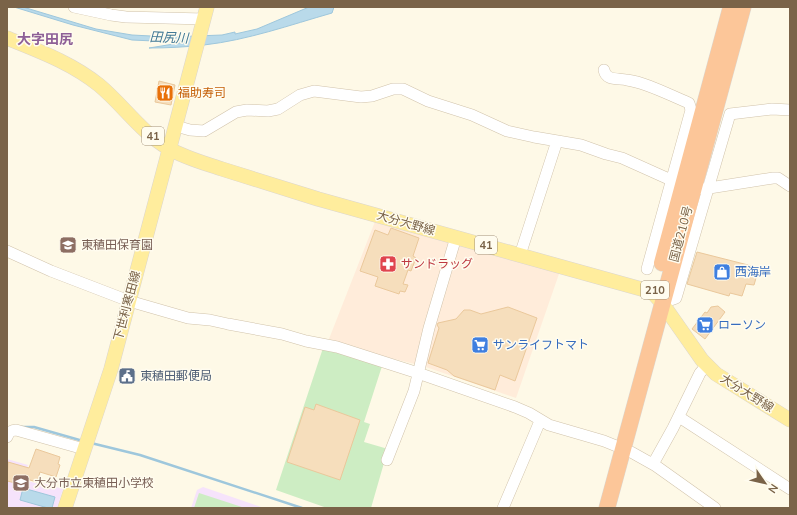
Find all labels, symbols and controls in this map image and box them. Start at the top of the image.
water label: 田尻川 [149,28,191,48]
district label: 大字田尻 [17,30,73,49]
restaurant icon: 福助寿司 [155,83,175,103]
place label: 福助寿司 [178,85,226,101]
road number: 41 [142,127,164,145]
street label: 国道210号 [666,204,696,264]
street label: 大分大野線 [375,207,437,239]
school or university icon: 東稙田保育園 [58,235,78,255]
road number: 41 [475,236,497,254]
place label: 東稙田保育園 [81,237,153,253]
pharmacy icon: サンドラッグ [378,254,398,274]
place label: サンドラッグ [401,256,473,272]
shop icon: 西海岸 [712,262,732,282]
place label: 西海岸 [735,264,771,280]
street label: 下世利寒田線 [110,269,144,343]
road number: 210 [641,281,669,299]
supermarket icon: ローソン [695,315,715,335]
place label: ローソン [718,317,766,333]
supermarket icon: サンライフトマト [470,335,490,355]
place label: サンライフトマト [493,337,589,353]
public building icon: 東稙田郵便局 [117,366,137,386]
place label: 東稙田郵便局 [140,368,212,384]
street label: 大分大野線 [717,370,777,416]
north arrow [745,463,785,503]
school or university icon: 大分市立東稙田小学校 [11,473,31,493]
place label: 大分市立東稙田小学校 [34,475,154,491]
text: N [764,481,781,496]

